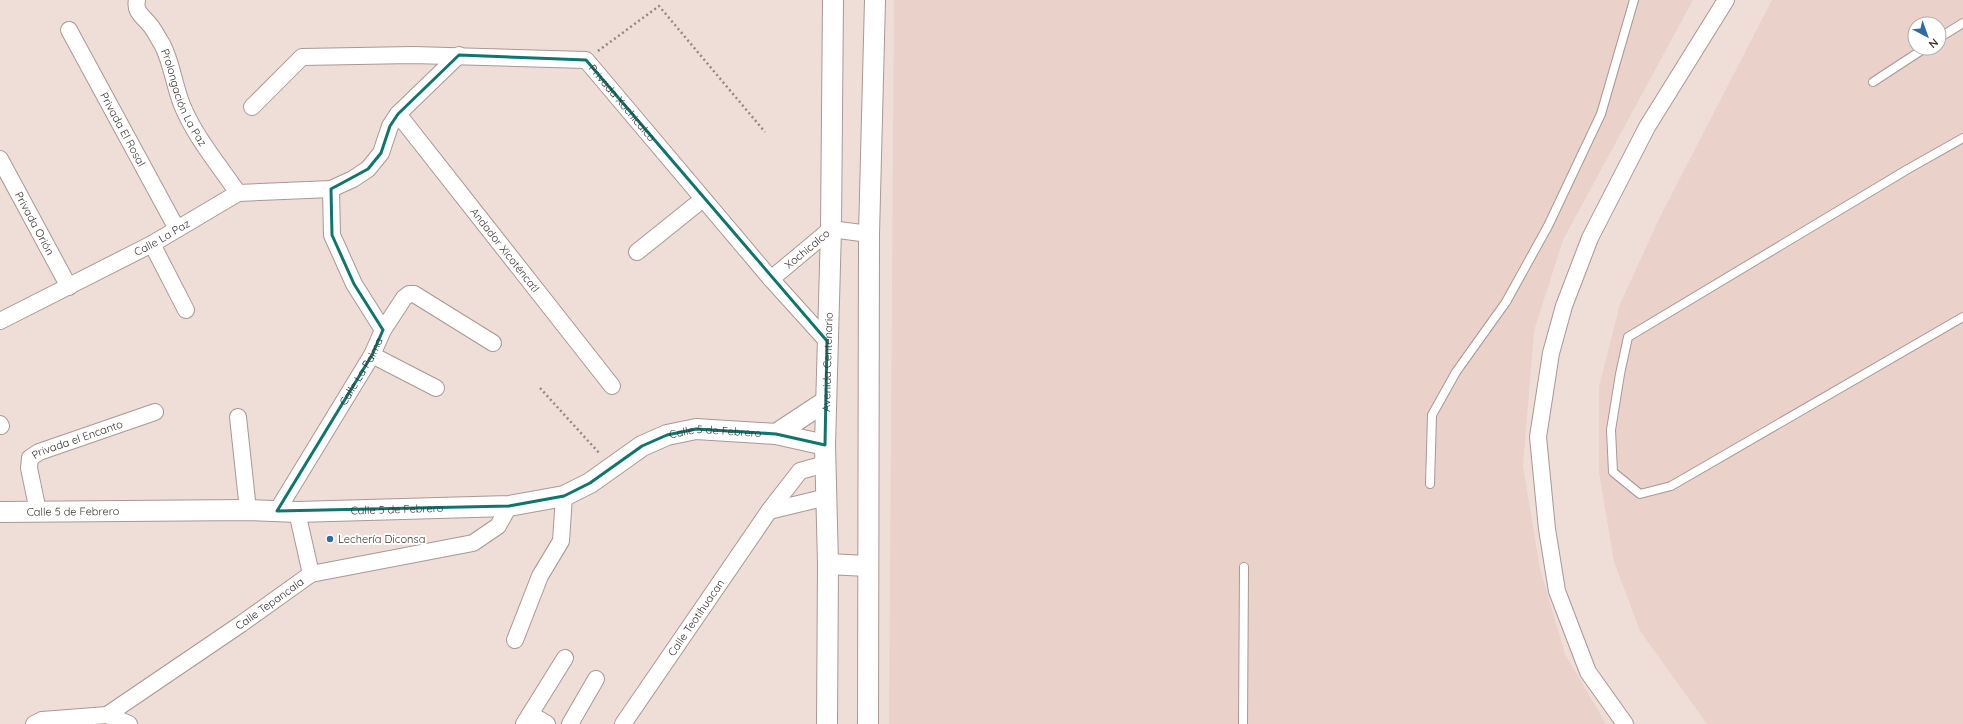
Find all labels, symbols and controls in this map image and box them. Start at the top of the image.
north arrow [1907,16,1947,56]
text: N [1926,36,1941,51]
street label: Prolongación La Paz [158,47,210,149]
street label: Privada Xochicalco [586,62,659,145]
street label: Privada El Rosal [97,90,149,169]
street label: Privada Orión [12,189,57,257]
street label: Andador Xicoténcatl [467,205,543,295]
street label: Calle La Paz [132,216,192,259]
street label: Xochicalco [782,226,833,272]
street label: Avenida Centenario [819,312,836,412]
street label: Calle La Palma [336,335,386,408]
street label: Privada el Encanto [29,417,125,462]
street label: Calle 5 de Febrero [668,422,762,441]
street label: Calle 5 de Febrero [350,501,444,517]
street label: Calle 5 de Febrero [27,504,120,519]
place label: Lechería Diconsa [338,532,425,546]
marker: Lechería Diconsa [325,534,335,544]
street label: Calle Tepancala [233,574,306,633]
street label: Calle Teotihuacan [665,576,727,659]

